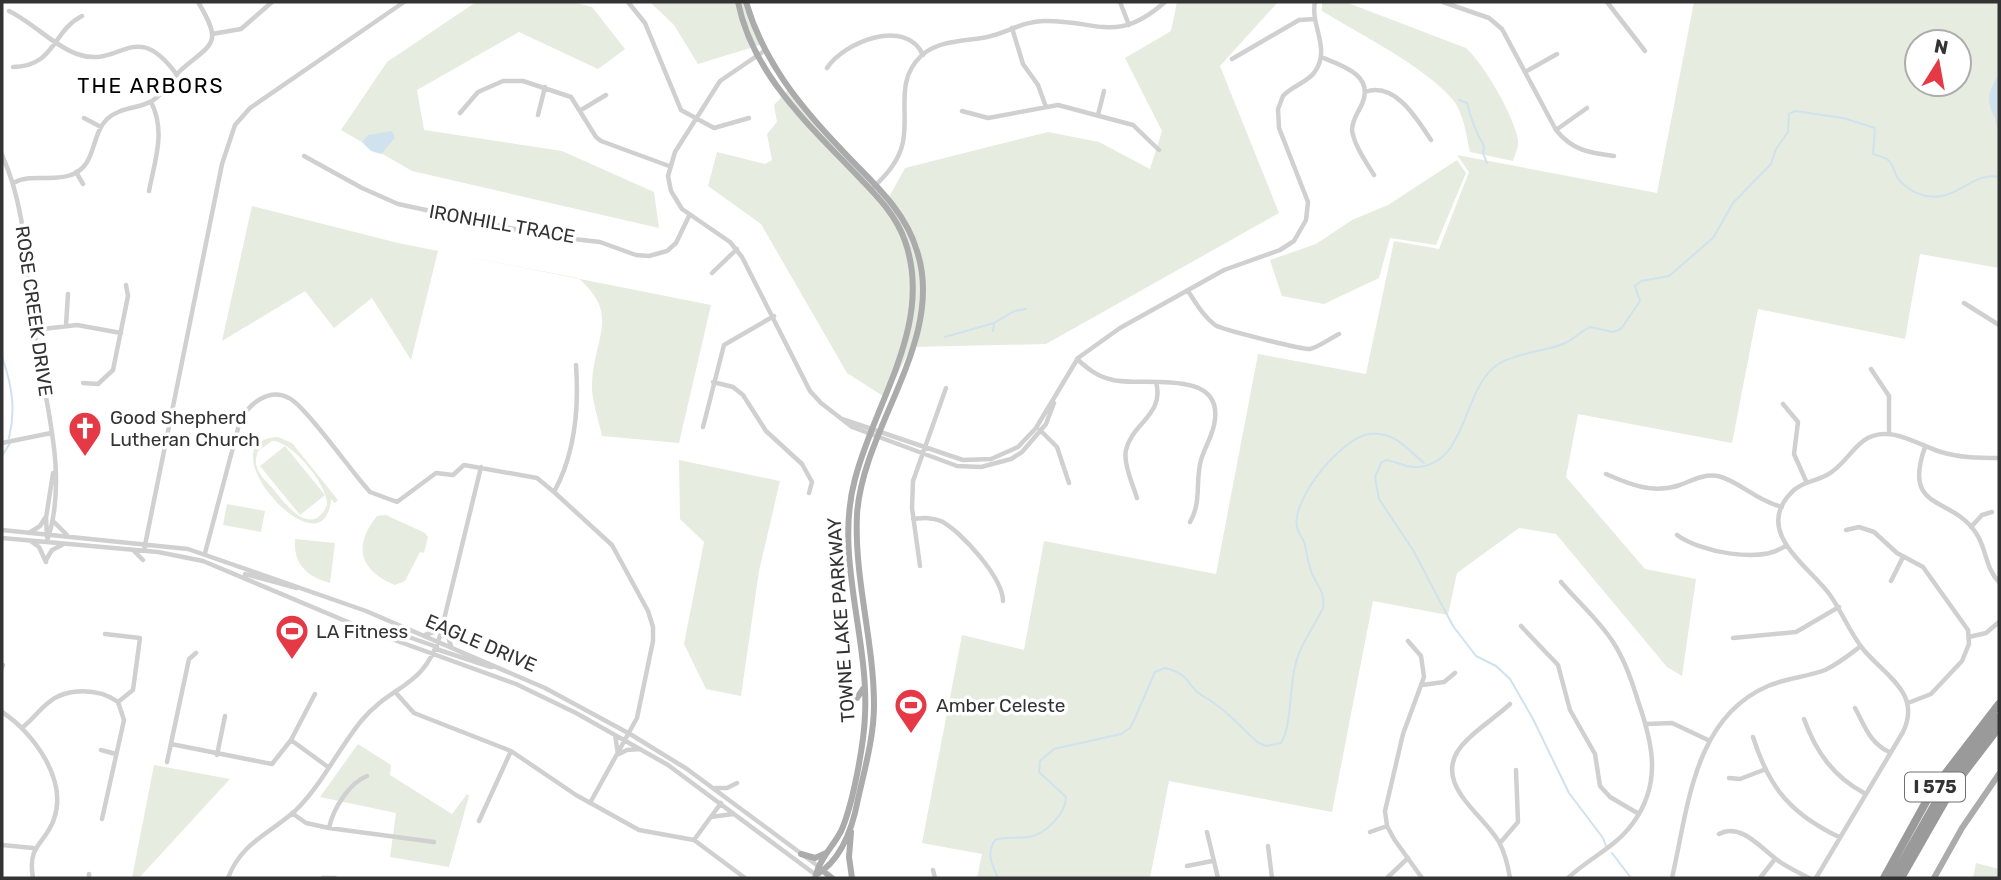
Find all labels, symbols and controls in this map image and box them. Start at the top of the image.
north arrow [1903,28,1973,98]
text: N [1932,34,1950,59]
district label: THE ARBORS [77,73,225,98]
street label: IRONHILL TRACE [427,200,577,248]
street label: ROSE CREEK DRIVE [11,224,57,398]
place label: Good Shepherd Lutheran Church [110,406,260,451]
church icon: Good Shepherd Lutheran Church [66,409,104,458]
street label: TOWNE LAKE PARKWAY [822,517,860,723]
street label: EAGLE DRIVE [422,609,540,677]
sports icon: LA Fitness [273,612,311,661]
place label: LA Fitness [316,620,408,643]
sports icon: Amber Celeste [892,686,930,735]
place label: Amber Celeste [936,694,1065,717]
road number: I 575 [1905,772,1965,802]

